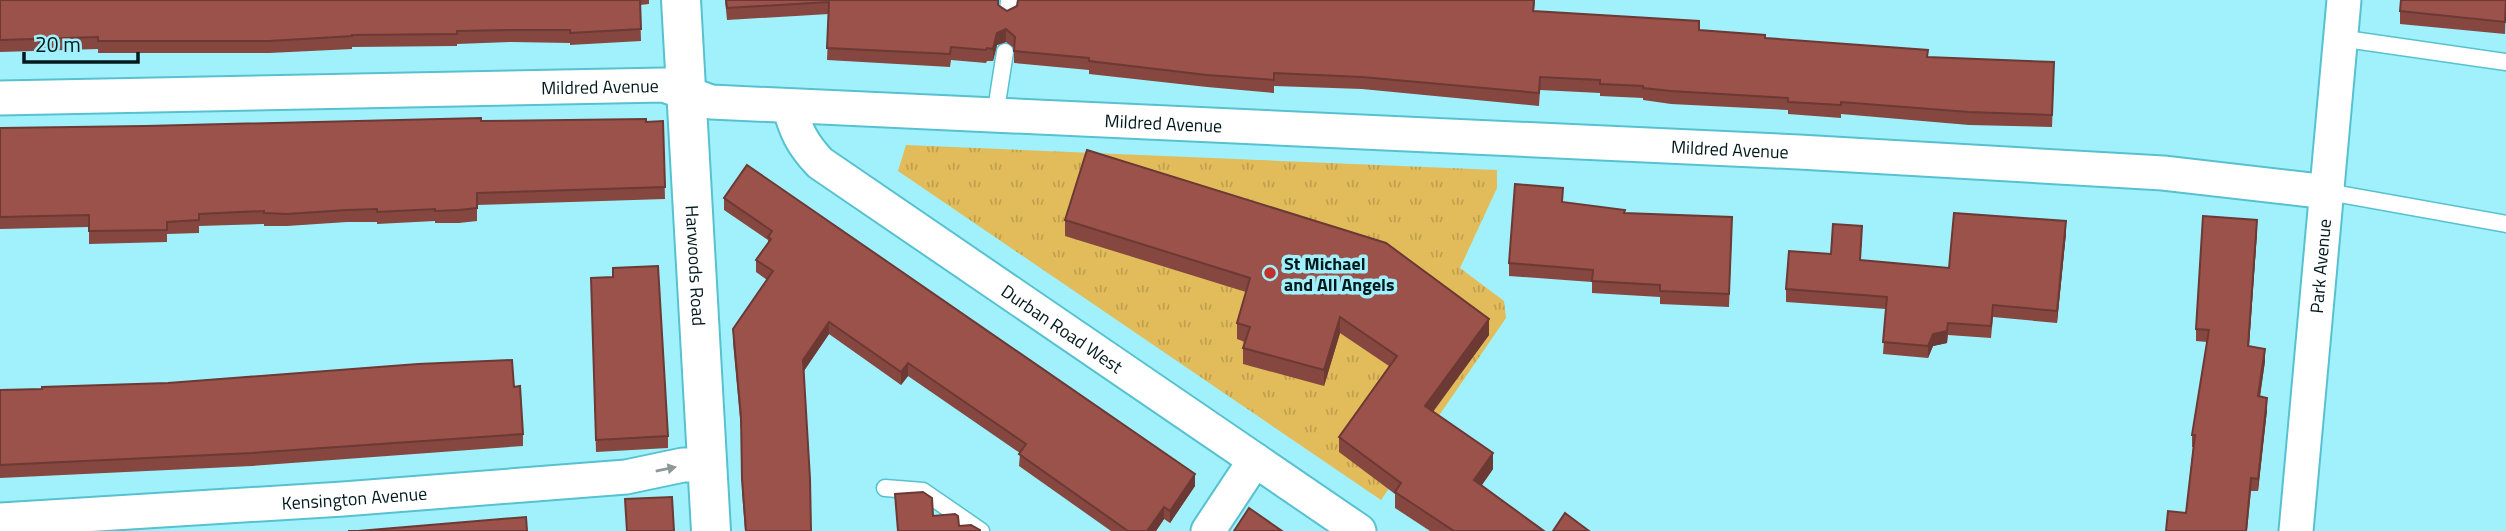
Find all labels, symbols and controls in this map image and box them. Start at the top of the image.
scale bar [24,21,138,65]
text: 20 m [35,28,81,60]
street label: Mildred Avenue [541,72,659,101]
street label: Mildred Avenue [1104,107,1223,139]
street label: Mildred Avenue [1670,133,1789,165]
street label: Harwoods Road [679,204,713,327]
street label: Park Avenue [2302,218,2338,314]
place label: St Michael and All Angels [1284,250,1394,298]
marker: St Michael and All Angels [1262,265,1278,281]
street label: Durban Road West [996,277,1129,380]
one-way arrow [655,463,677,474]
street label: Kensington Avenue [281,479,428,516]

